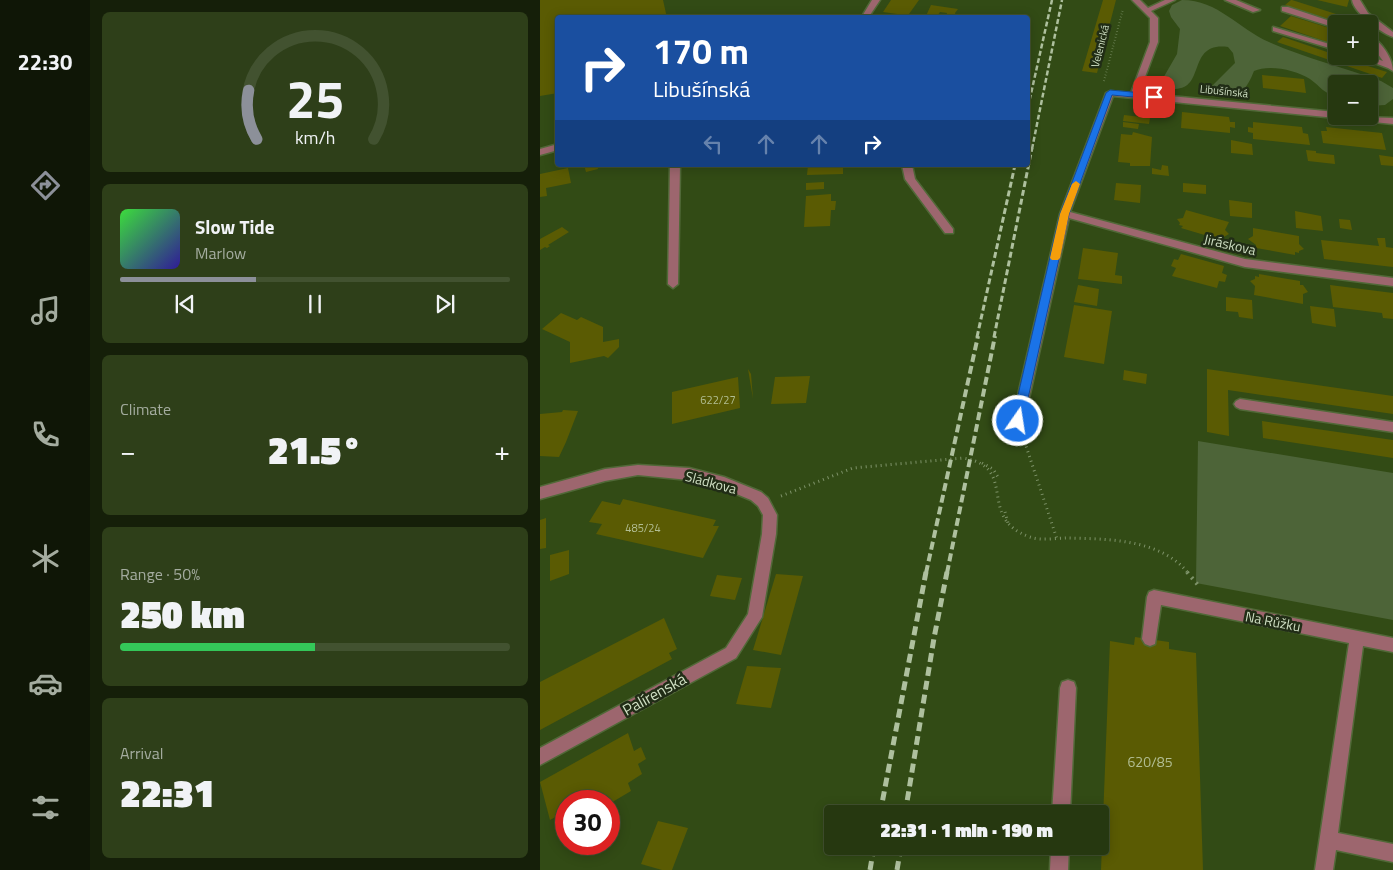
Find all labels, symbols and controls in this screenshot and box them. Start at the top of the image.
map controls [1328,15,1378,125]
button: + [1328,15,1378,65]
street label: Velenická [1087,22,1113,69]
text: 170 m [653,24,749,78]
icon: right [570,35,635,100]
text: 22:30 [18,45,72,79]
text: 25 [286,59,344,138]
text: Libušínská [653,72,750,106]
button: − [1328,75,1378,125]
pin [1133,76,1175,118]
street label: Libušínská [1199,81,1249,102]
icon: arrive [1140,83,1168,111]
text: km/h [295,124,335,151]
icon: left [699,130,727,158]
icon: ahead [752,130,780,158]
icon: ahead [805,130,833,158]
icon: right [858,130,886,158]
icon: directions [28,168,63,203]
text: Slow Tide [195,212,274,241]
street label: Jiráskova [1202,228,1258,260]
text: Marlow [195,241,246,265]
icon: previous [171,290,199,318]
icon: pause [301,290,329,318]
icon: next [431,290,459,318]
icon: music [28,293,63,328]
house number: 622/27 [700,392,736,408]
position arrow [991,394,1043,446]
text: Climate [120,397,171,421]
icon: phone [28,417,63,452]
text: 21.5° [268,421,362,479]
text: − [120,429,136,472]
text: + [494,429,510,472]
street label: Sládkova [683,465,739,499]
house number: 485/24 [625,520,661,536]
icon: climate [28,541,63,576]
text: Range · 50% [120,562,200,586]
text: 250 km [120,585,245,643]
street label: Na Růžku [1243,605,1303,637]
icon: car [28,666,63,701]
street label: Palírenská [618,667,690,721]
text: Arrival [120,741,163,765]
house number: 620/85 [1128,751,1173,772]
text: 22:31 [120,764,215,822]
icon: filters [28,790,63,825]
speed limit sign: 30 [555,790,620,855]
text: 22:31 · 1 min · 190 m [880,815,1053,844]

